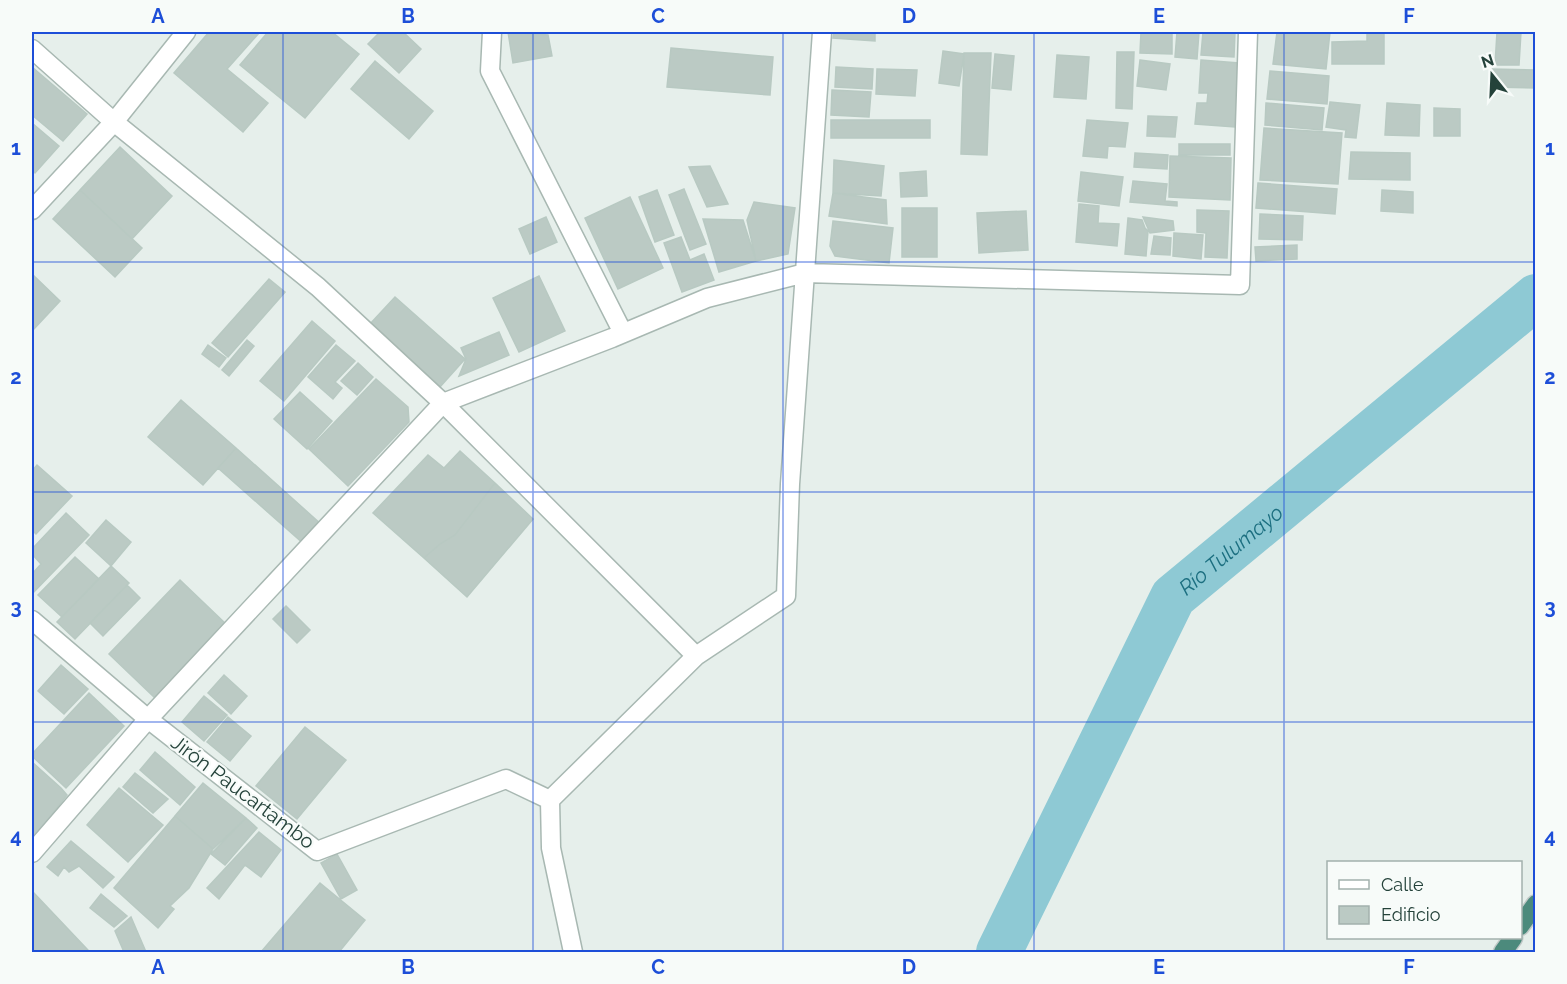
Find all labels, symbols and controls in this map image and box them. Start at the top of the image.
text: A [151,4,165,28]
text: B [401,4,415,28]
text: C [651,4,665,28]
text: D [902,4,916,28]
text: E [1153,4,1165,28]
text: F [1403,4,1415,28]
north arrow [1462,45,1522,105]
text: N [1479,50,1496,72]
text: 1 [11,136,21,160]
text: 1 [1545,136,1555,160]
text: 2 [10,365,22,389]
text: 2 [1544,365,1556,389]
water label: Río Tulumayo [1173,499,1288,600]
text: 3 [10,595,22,619]
text: 3 [1544,595,1556,619]
street label: Jirón Paucartambo [166,730,320,854]
text: 4 [10,824,22,848]
text: 4 [1544,824,1556,848]
legend [1327,861,1522,939]
text: Calle [1381,874,1424,895]
text: Edificio [1381,904,1441,925]
text: A [151,955,165,979]
text: B [401,955,415,979]
text: C [651,955,665,979]
text: D [902,955,916,979]
text: E [1153,955,1165,979]
text: F [1403,955,1415,979]

